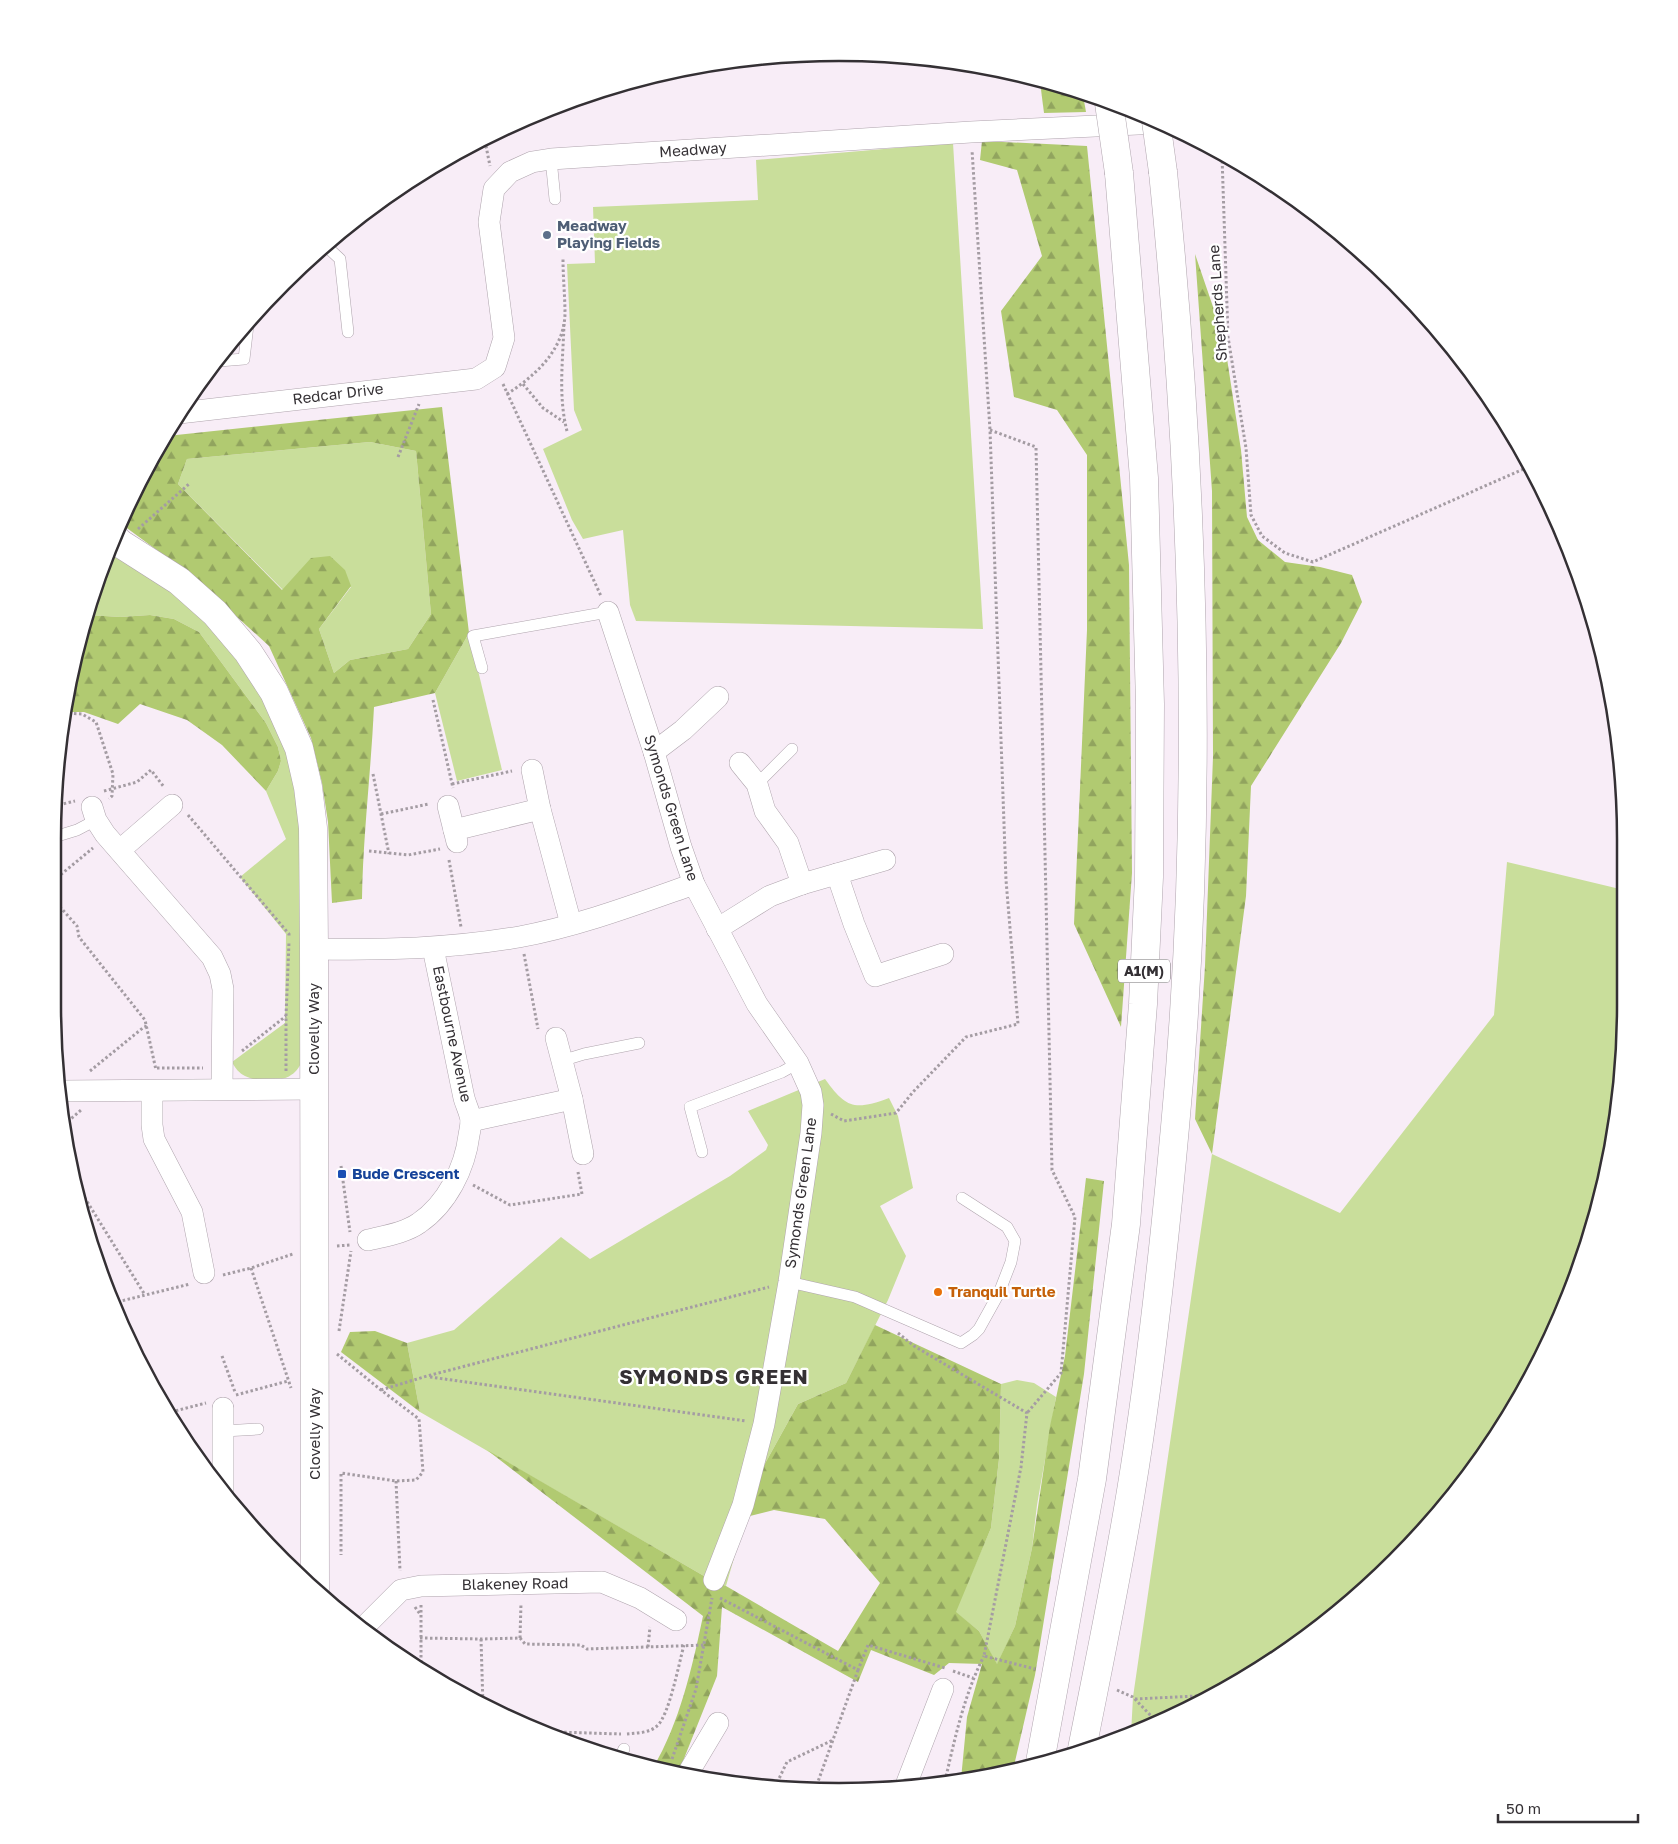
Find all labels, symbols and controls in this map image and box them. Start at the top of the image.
street label: Meadway [659,138,728,160]
place label: Meadway Playing Fields [557,216,660,251]
marker: Meadway Playing Fields [541,229,553,241]
street label: Shepherds Lane [1204,244,1230,362]
street label: Redcar Drive [291,378,385,408]
street label: Symonds Green Lane [641,732,703,883]
road number: A1(M) [1118,959,1170,982]
street label: Eastbourne Avenue [430,964,476,1104]
street label: Clovelly Way [304,982,322,1075]
street label: Symonds Green Lane [781,1116,820,1269]
place label: Bude Crescent [352,1164,459,1182]
marker: Bude Crescent [336,1168,348,1180]
place label: Tranquil Turtle [948,1282,1056,1300]
marker: Tranquil Turtle [932,1286,944,1298]
district label: SYMONDS GREEN [619,1364,809,1388]
street label: Clovelly Way [305,1387,323,1480]
street label: Blakeney Road [461,1573,568,1593]
scale bar [1498,1792,1638,1824]
text: 50 m [1506,1799,1541,1817]

